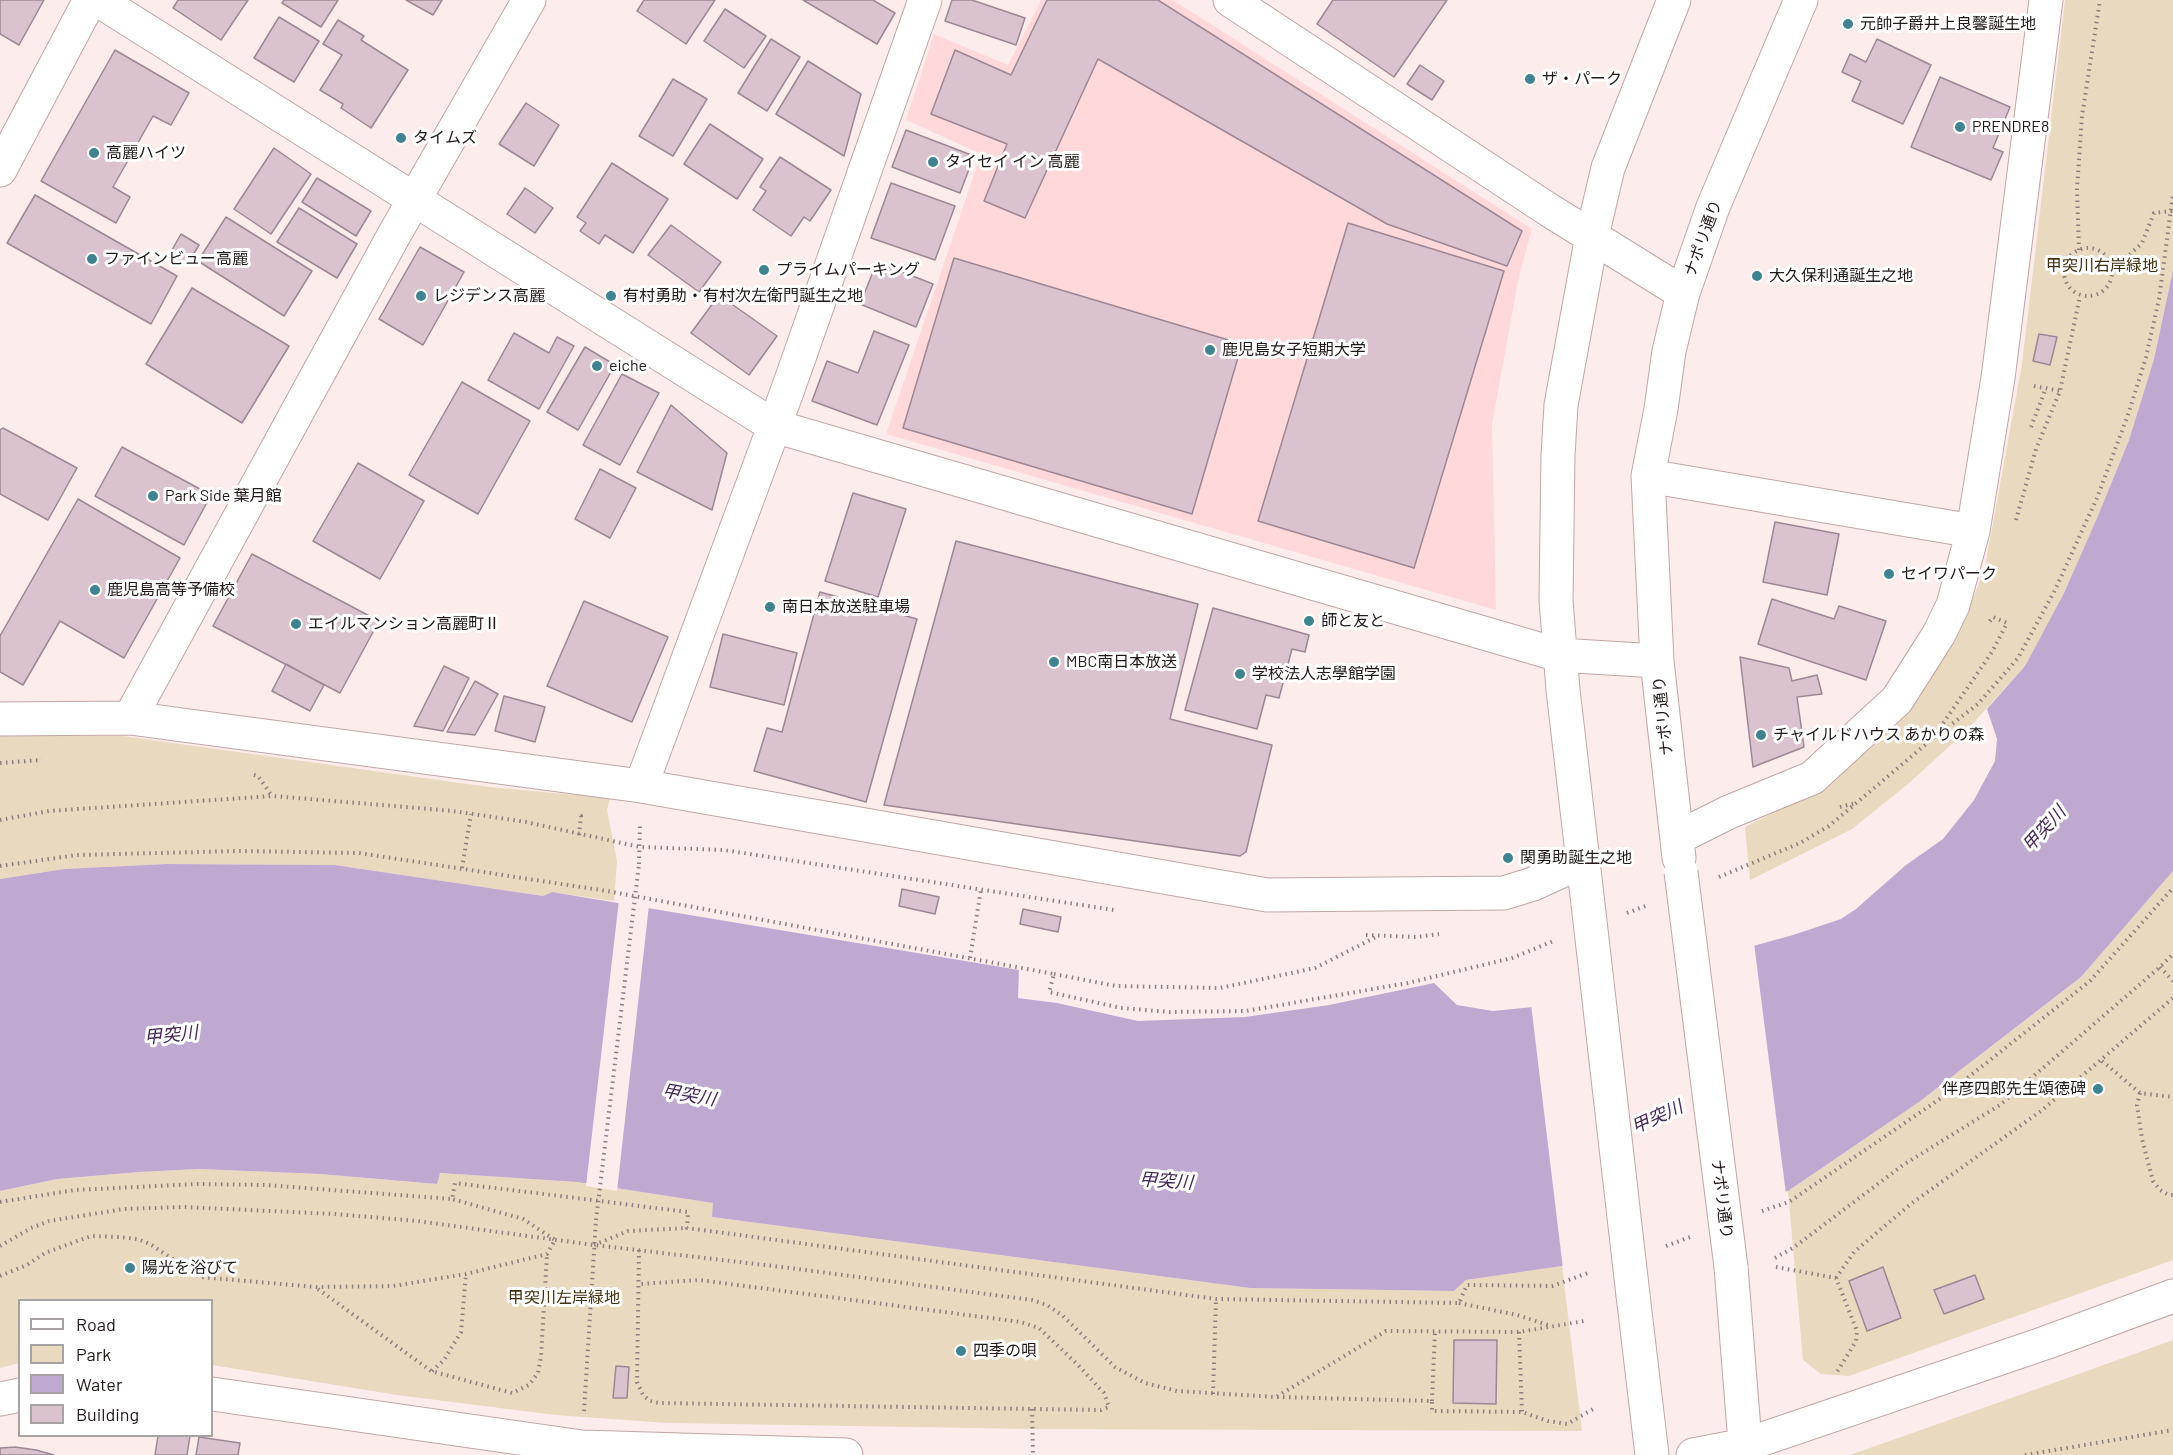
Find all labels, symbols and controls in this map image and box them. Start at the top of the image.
place label: 元帥子爵井上良馨誕生地 [1860,14,2036,34]
marker: 元帥子爵井上良馨誕生地 [1841,17,1855,31]
place label: ザ・パーク [1542,69,1622,89]
marker: ザ・パーク [1523,72,1537,86]
place label: PRENDRE8 [1972,117,2049,137]
marker: PRENDRE8 [1953,120,1967,134]
place label: タイムズ [413,128,477,148]
marker: タイムズ [394,131,408,145]
place label: 高麗ハイツ [106,143,186,163]
marker: 高麗ハイツ [87,146,101,160]
place label: タイセイ イン 高麗 [945,152,1079,172]
marker: タイセイ イン 高麗 [926,155,940,169]
street label: ナポリ通り [1680,197,1726,279]
place label: ファインビュー高麗 [104,249,248,269]
marker: ファインビュー高麗 [85,252,99,266]
park label: 甲突川右岸緑地 [2046,256,2158,276]
place label: プライムパーキング [776,260,920,280]
marker: プライムパーキング [757,263,771,277]
place label: 大久保利通誕生之地 [1769,266,1913,286]
marker: 大久保利通誕生之地 [1750,269,1764,283]
place label: レジデンス高麗 [433,286,545,306]
place label: 有村勇助・有村次左衛門誕生之地 [623,286,863,306]
marker: レジデンス高麗 [414,289,428,303]
marker: 有村勇助・有村次左衛門誕生之地 [604,289,618,303]
place label: 鹿児島女子短期大学 [1222,340,1366,360]
marker: 鹿児島女子短期大学 [1203,343,1217,357]
place label: eiche [609,356,647,376]
marker: eiche [590,359,604,373]
place label: Park Side 葉月館 [165,486,282,506]
marker: Park Side 葉月館 [146,489,160,503]
place label: セイワパーク [1901,564,1997,584]
marker: セイワパーク [1882,567,1896,581]
place label: 鹿児島高等予備校 [107,580,235,600]
marker: 鹿児島高等予備校 [88,583,102,597]
place label: 南日本放送駐車場 [782,597,910,617]
marker: 南日本放送駐車場 [763,600,777,614]
place label: 師と友と [1321,611,1385,631]
place label: エイルマンション高麗町Ⅱ [308,614,500,634]
marker: 師と友と [1302,614,1316,628]
marker: エイルマンション高麗町Ⅱ [289,617,303,631]
place label: MBC南日本放送 [1066,652,1177,672]
marker: MBC南日本放送 [1047,655,1061,669]
place label: 学校法人志學館学園 [1252,664,1396,684]
marker: 学校法人志學館学園 [1233,667,1247,681]
street label: ナポリ通り [1649,675,1677,757]
place label: チャイルドハウス あかりの森 [1773,725,1984,745]
marker: チャイルドハウス あかりの森 [1754,728,1768,742]
water label: 甲突川 [2018,802,2070,856]
place label: 関勇助誕生之地 [1520,848,1632,868]
marker: 関勇助誕生之地 [1501,851,1515,865]
water label: 甲突川 [143,1021,199,1049]
place label: 伴彦四郎先生頌徳碑 [1942,1079,2086,1099]
water label: 甲突川 [661,1080,717,1110]
marker: 伴彦四郎先生頌徳碑 [2091,1082,2105,1096]
water label: 甲突川 [1628,1096,1686,1138]
street label: ナポリ通り [1708,1158,1736,1240]
water label: 甲突川 [1138,1168,1194,1194]
place label: 陽光を浴びて [142,1258,238,1278]
marker: 陽光を浴びて [123,1261,137,1275]
park label: 甲突川左岸緑地 [508,1288,620,1308]
legend [18,1299,213,1437]
text: Road [76,1313,116,1335]
place label: 四季の唄 [973,1341,1037,1361]
text: Park [76,1343,111,1365]
marker: 四季の唄 [954,1344,968,1358]
text: Water [76,1373,123,1395]
text: Building [76,1403,139,1425]

